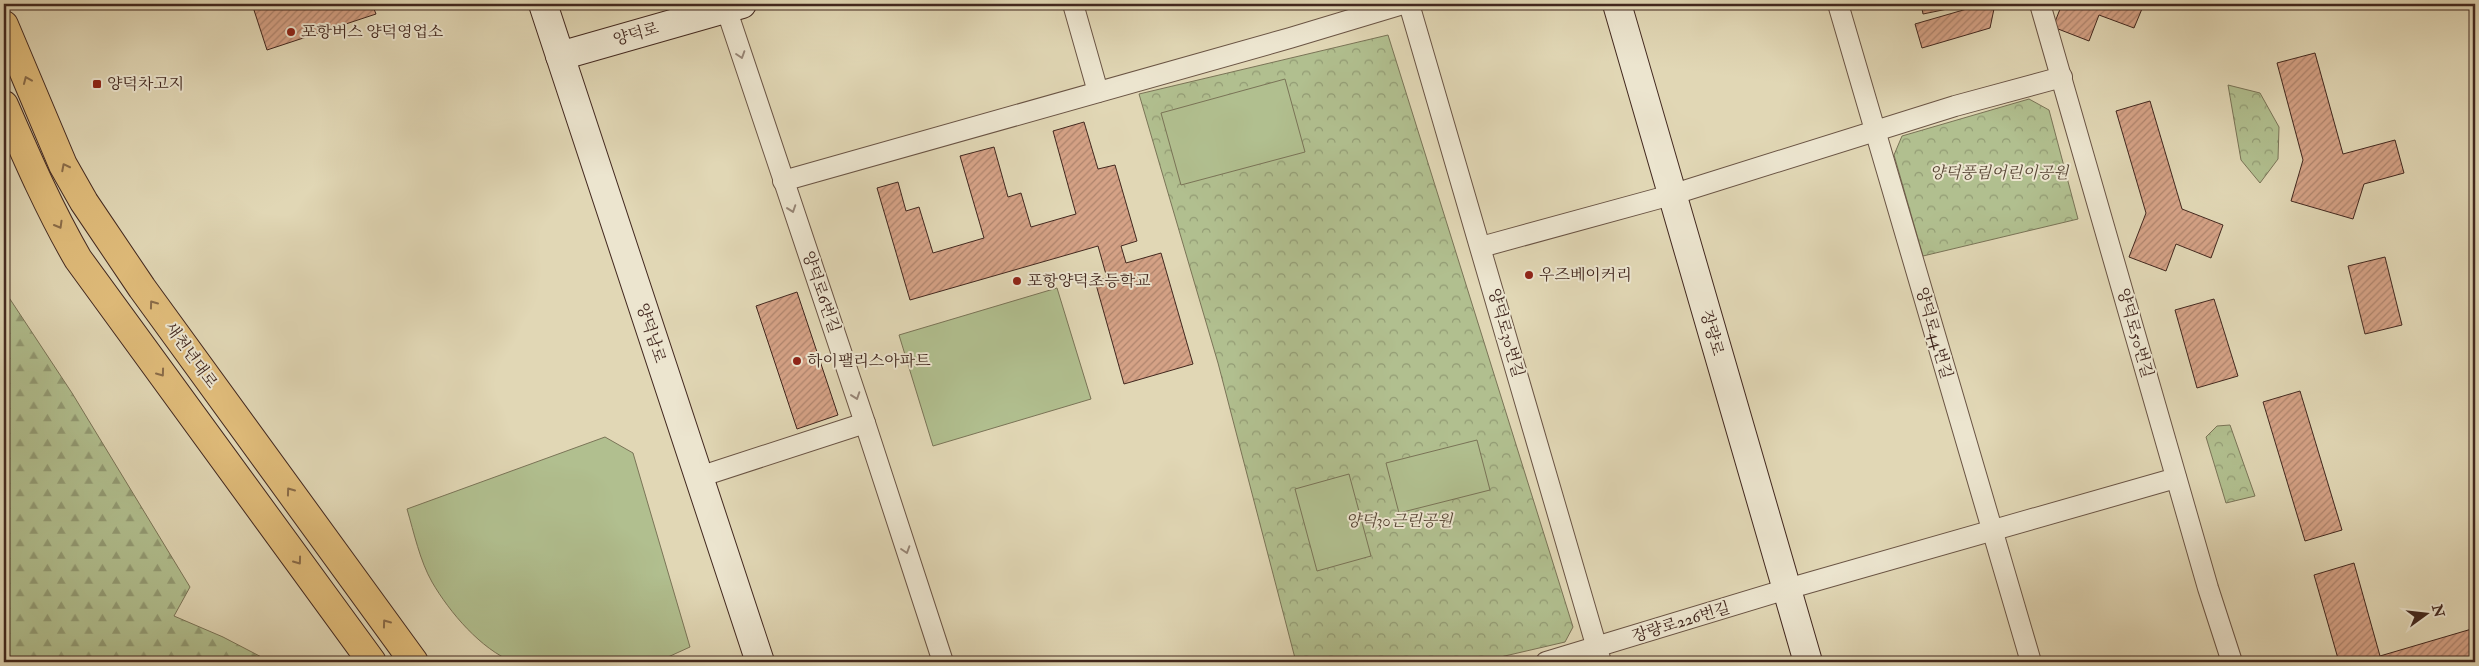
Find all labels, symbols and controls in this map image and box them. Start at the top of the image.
street label: 양덕로 [611,18,662,50]
place label: 포항버스 양덕영업소 [301,22,443,42]
marker: 포항버스 양덕영업소 [285,26,297,38]
one-way arrow [736,50,746,58]
place label: 양덕차고지 [107,74,184,94]
one-way arrow [22,76,33,85]
marker: 양덕차고지 [91,78,103,90]
park label: 양덕풍림어린이공원 [1929,163,2070,183]
one-way arrow [61,164,71,173]
one-way arrow [787,204,797,213]
one-way arrow [52,220,62,229]
street label: 양덕로6번길 [798,248,844,336]
place label: 우즈베이커리 [1539,265,1632,285]
marker: 우즈베이커리 [1523,269,1535,281]
place label: 포항양덕초등학교 [1027,271,1151,291]
marker: 포항양덕초등학교 [1011,275,1023,287]
street label: 양덕로44번길 [1911,285,1957,381]
street label: 양덕로30번길 [1484,286,1528,380]
street label: 양덕로50번길 [2113,286,2157,380]
one-way arrow [150,300,159,309]
street label: 양덕남로 [632,301,670,366]
street label: 장량로 [1696,308,1728,359]
street label: 새천년대로 [160,318,222,393]
place label: 하이팰리스아파트 [807,351,931,371]
marker: 하이팰리스아파트 [791,355,803,367]
one-way arrow [155,367,164,377]
one-way arrow [850,391,860,399]
one-way arrow [287,488,296,497]
park label: 양덕30근린공원 [1345,511,1454,531]
one-way arrow [901,546,911,554]
one-way arrow [292,555,301,565]
north arrow [2402,588,2452,638]
street label: 장량로226번길 [1630,598,1732,646]
text: N [2428,602,2448,619]
one-way arrow [383,619,392,629]

